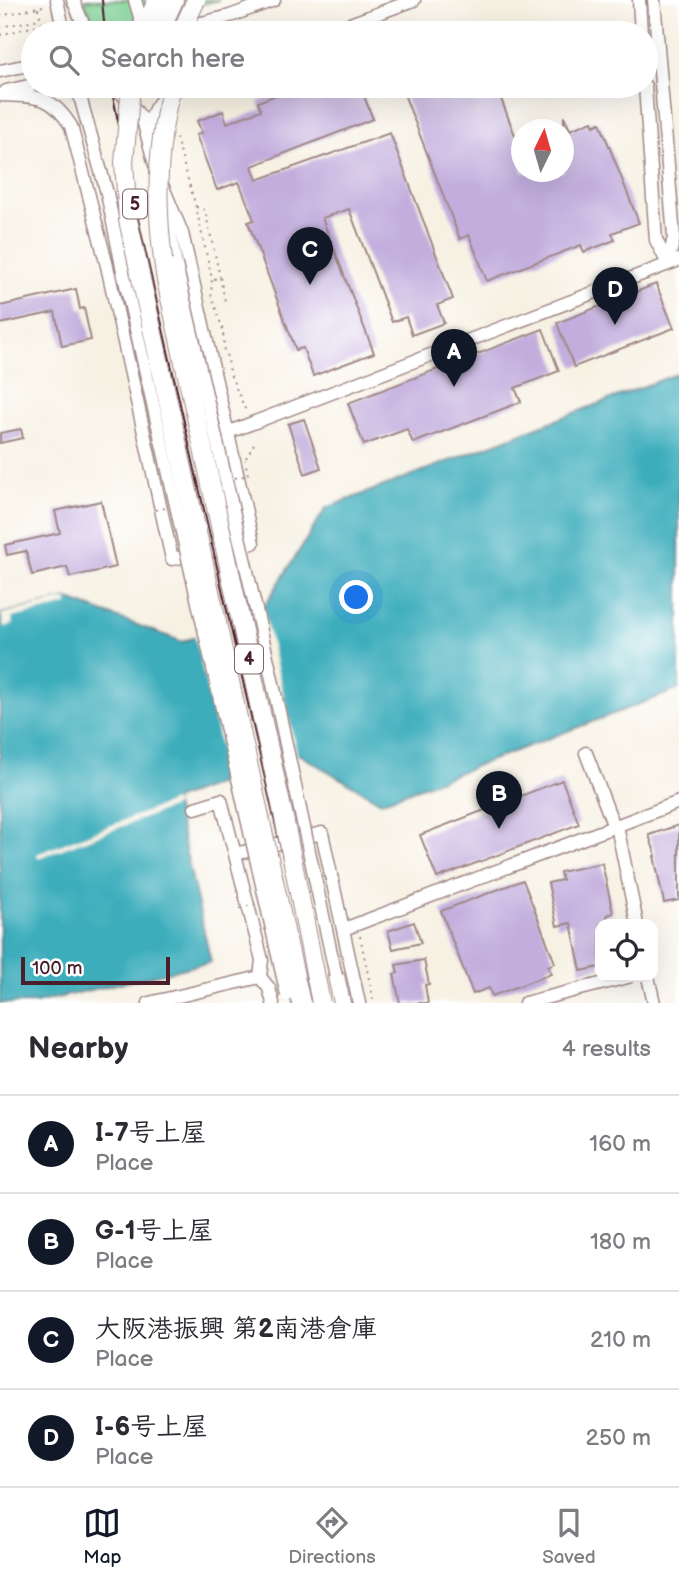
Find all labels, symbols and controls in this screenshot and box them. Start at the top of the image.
search box [21,21,658,98]
icon: search [45,41,83,79]
text: Search here [101,44,245,75]
north arrow [511,119,574,182]
road number: 5 [123,190,147,218]
pin: C [287,227,333,285]
pin: D [592,267,638,325]
pin: A [431,329,477,387]
your location [339,580,373,614]
road number: 4 [235,644,263,674]
pin: B [476,771,522,829]
map controls [595,919,658,982]
button: locate [595,919,658,982]
scale bar [21,954,170,986]
text: 100 m [32,957,83,980]
text: Nearby [28,1031,128,1067]
text: 4 results [562,1035,651,1063]
text: I-7号上屋 [95,1118,207,1149]
text: A [44,1130,58,1158]
text: 160 m [589,1130,651,1158]
text: Place [95,1149,153,1177]
text: G-1号上屋 [95,1216,214,1247]
text: B [43,1228,59,1256]
text: 180 m [590,1228,651,1256]
text: Place [95,1247,153,1275]
text: 大阪港振興 第2南港倉庫 [95,1314,378,1345]
text: C [43,1326,59,1354]
text: 210 m [590,1326,651,1354]
text: Place [95,1345,153,1373]
text: I-6号上屋 [95,1412,208,1443]
text: D [43,1424,59,1452]
text: 250 m [585,1424,651,1452]
text: Place [95,1443,153,1471]
tab: Map [83,1504,122,1569]
tab: Directions [288,1504,376,1569]
tab: Saved [542,1504,596,1569]

